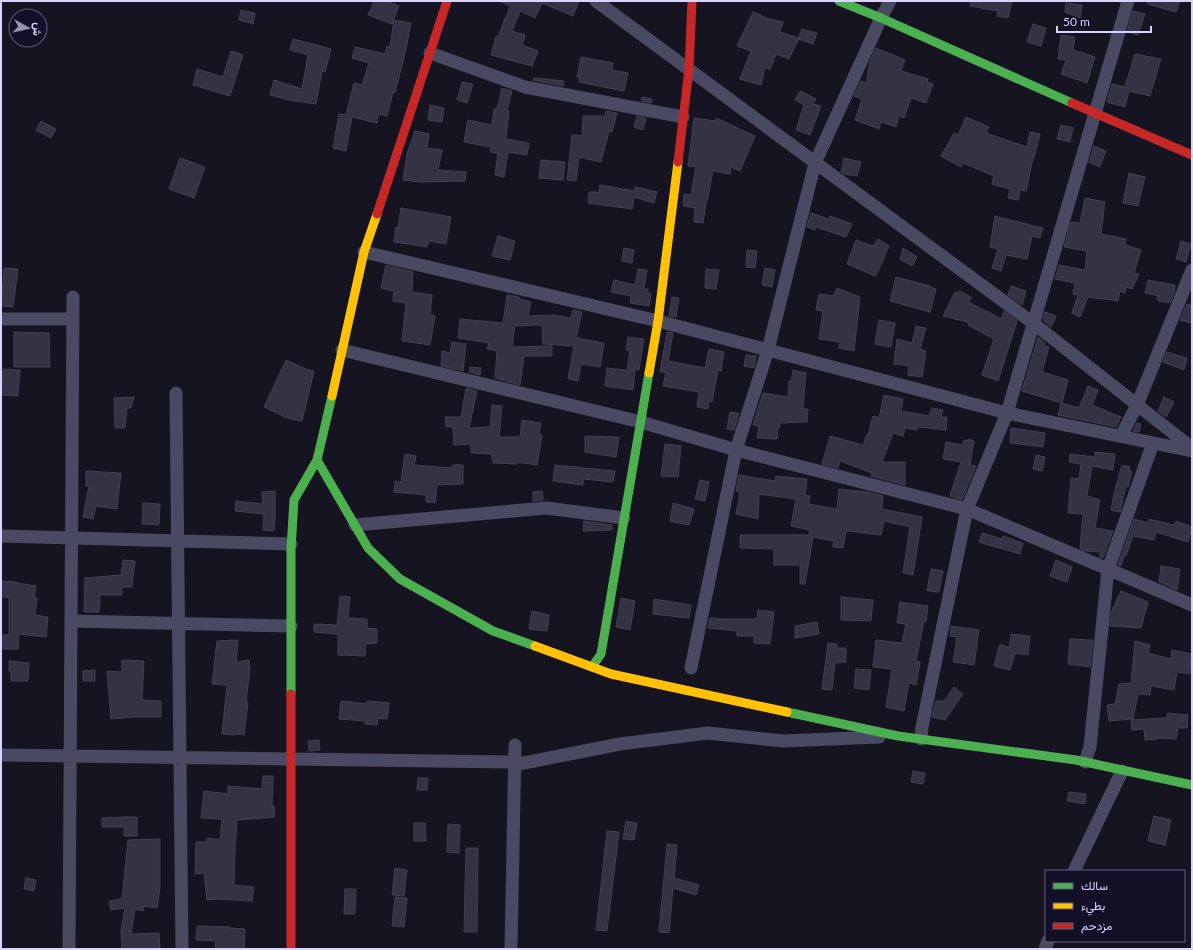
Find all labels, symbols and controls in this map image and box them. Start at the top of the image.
north arrow [8,8,48,48]
scale bar [1057,8,1151,34]
text: 50 m [1063,14,1090,29]
text: ش [30,22,46,37]
legend [1045,870,1185,942]
text: سالك [1081,878,1108,893]
text: بطيء [1081,898,1105,916]
text: مزدحم [1081,918,1112,934]

